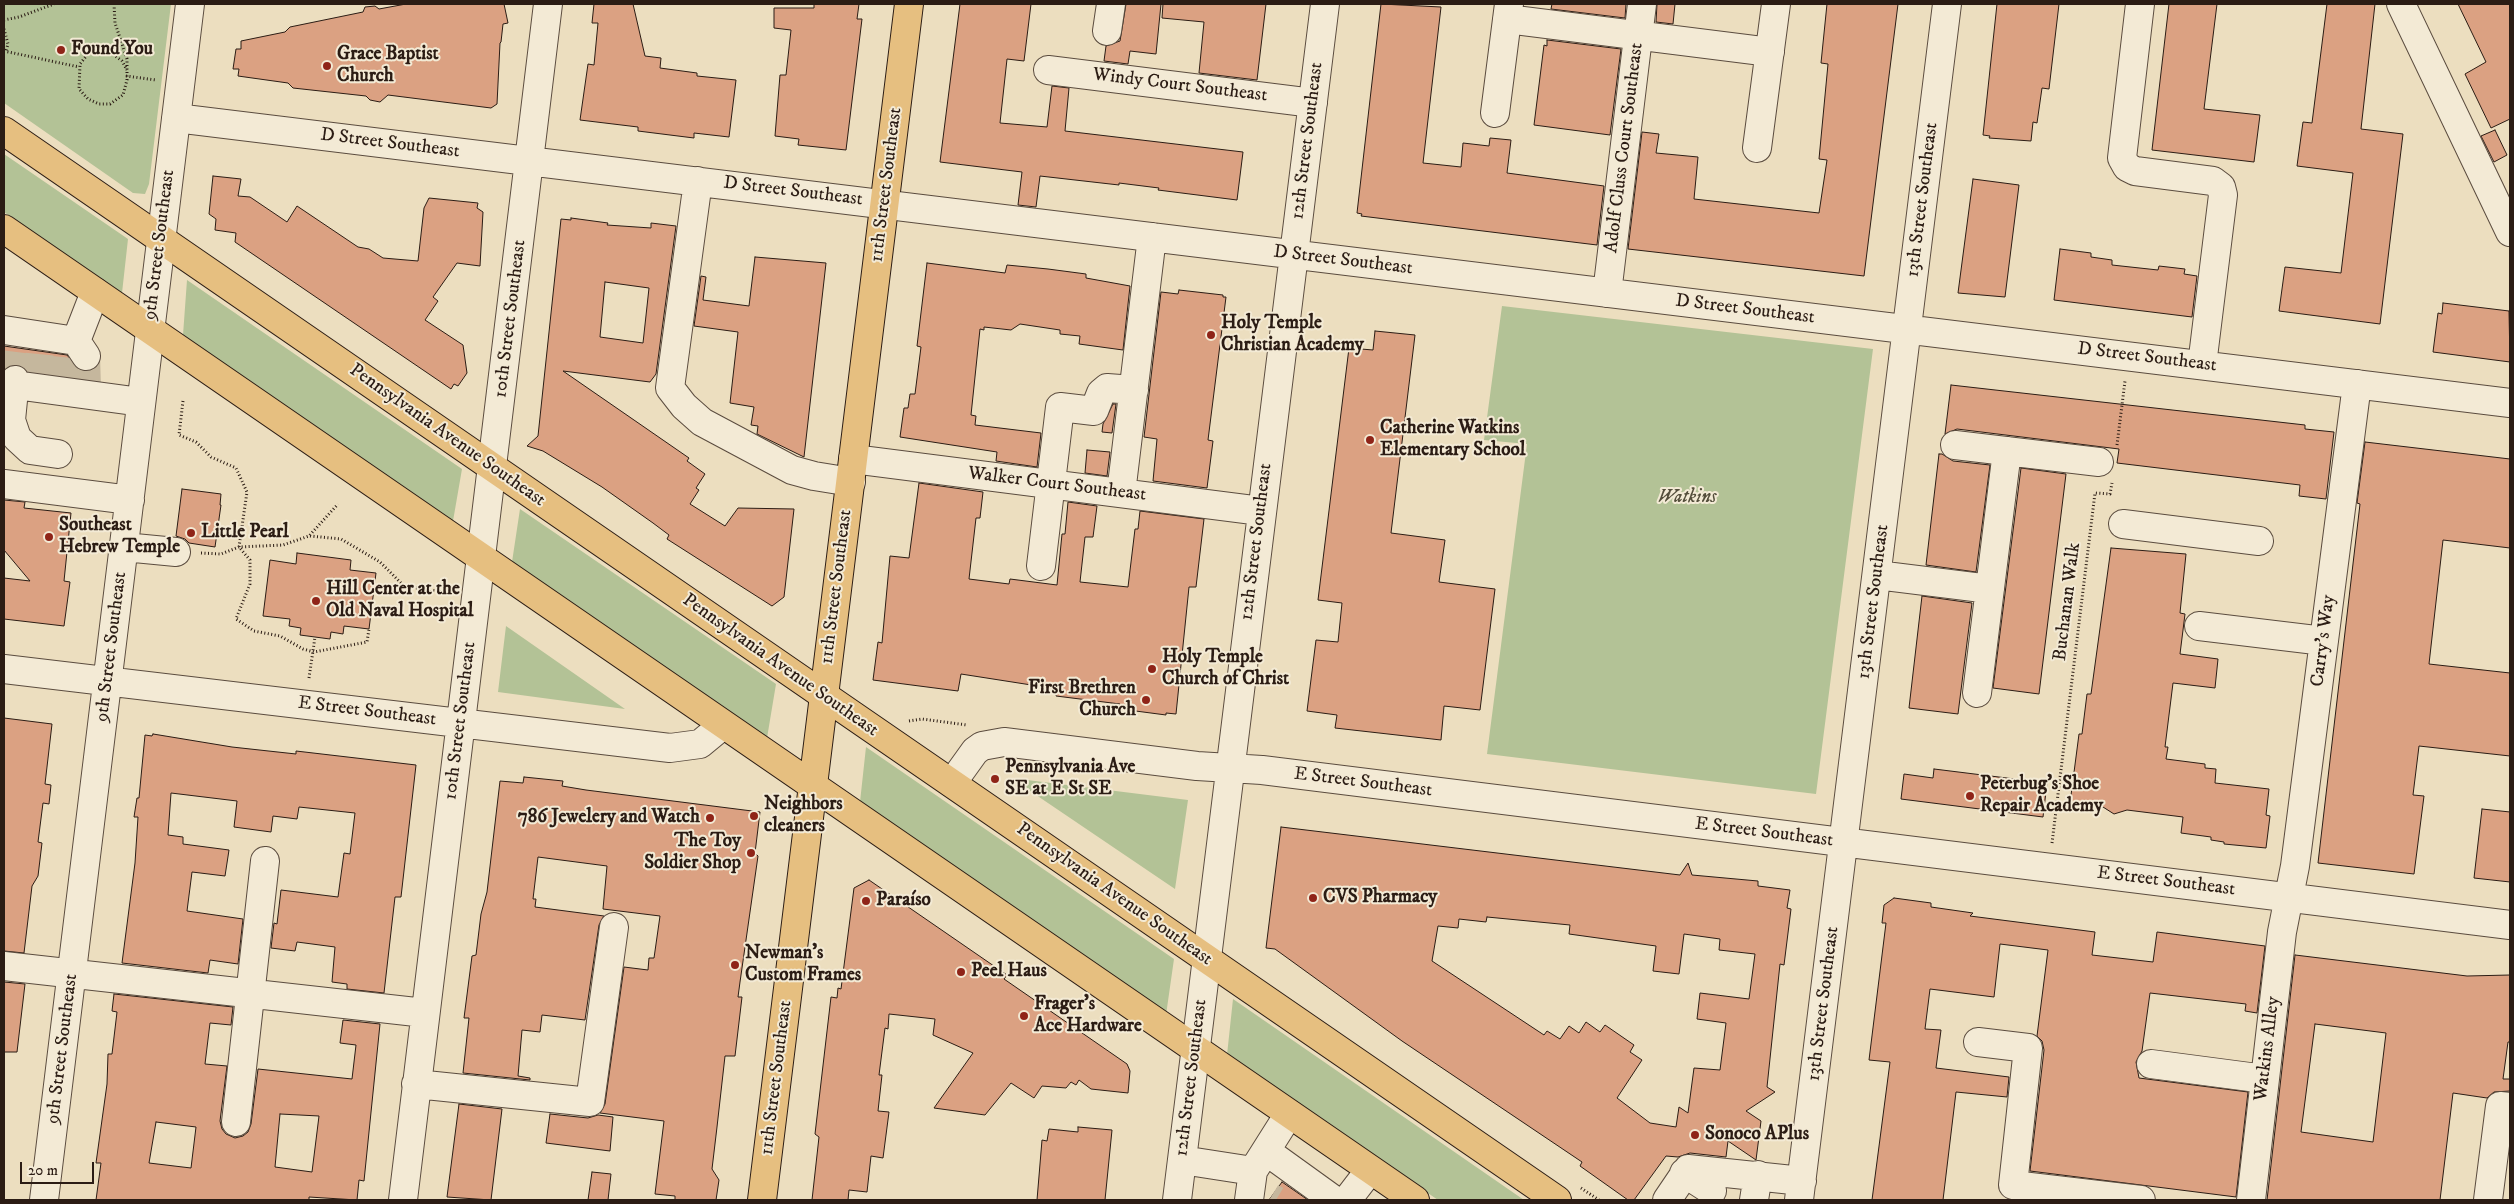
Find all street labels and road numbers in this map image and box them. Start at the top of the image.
street label: Adolf Cluss Court Southeast [1601,41,1649,255]
street label: 12th Street Southeast [1287,61,1329,221]
street label: Windy Court Southeast [1091,64,1269,108]
street label: 11th Street Southeast [866,106,908,264]
street label: 13th Street Southeast [1902,121,1944,279]
street label: D Street Southeast [319,124,461,164]
street label: 9th Street Southeast [139,168,181,322]
street label: D Street Southeast [722,172,864,212]
street label: 10th Street Southeast [490,239,532,399]
street label: D Street Southeast [1272,241,1414,281]
street label: D Street Southeast [1674,290,1816,330]
street label: D Street Southeast [2076,338,2218,378]
street label: Pennsylvania Avenue Southeast [345,360,549,512]
street label: 12th Street Southeast [1236,462,1278,622]
street label: Walker Court Southeast [967,463,1147,507]
street label: 11th Street Southeast [816,508,858,666]
street label: 13th Street Southeast [1853,523,1895,681]
street label: Buchanan Walk [2049,542,2087,662]
street label: 9th Street Southeast [91,570,133,724]
street label: Pennsylvania Avenue Southeast [678,590,882,742]
street label: Carry's Way [2307,594,2341,688]
street label: 10th Street Southeast [440,641,482,801]
street label: E Street Southeast [296,692,438,732]
street label: E Street Southeast [1292,763,1434,803]
street label: E Street Southeast [1693,813,1835,853]
street label: Pennsylvania Avenue Southeast [1012,819,1216,971]
street label: E Street Southeast [2095,862,2237,902]
street label: 13th Street Southeast [1803,925,1845,1083]
street label: 9th Street Southeast [42,972,84,1126]
street label: Watkins Alley [2250,995,2286,1103]
street label: 12th Street Southeast [1171,998,1213,1158]
street label: 11th Street Southeast [756,999,798,1157]

